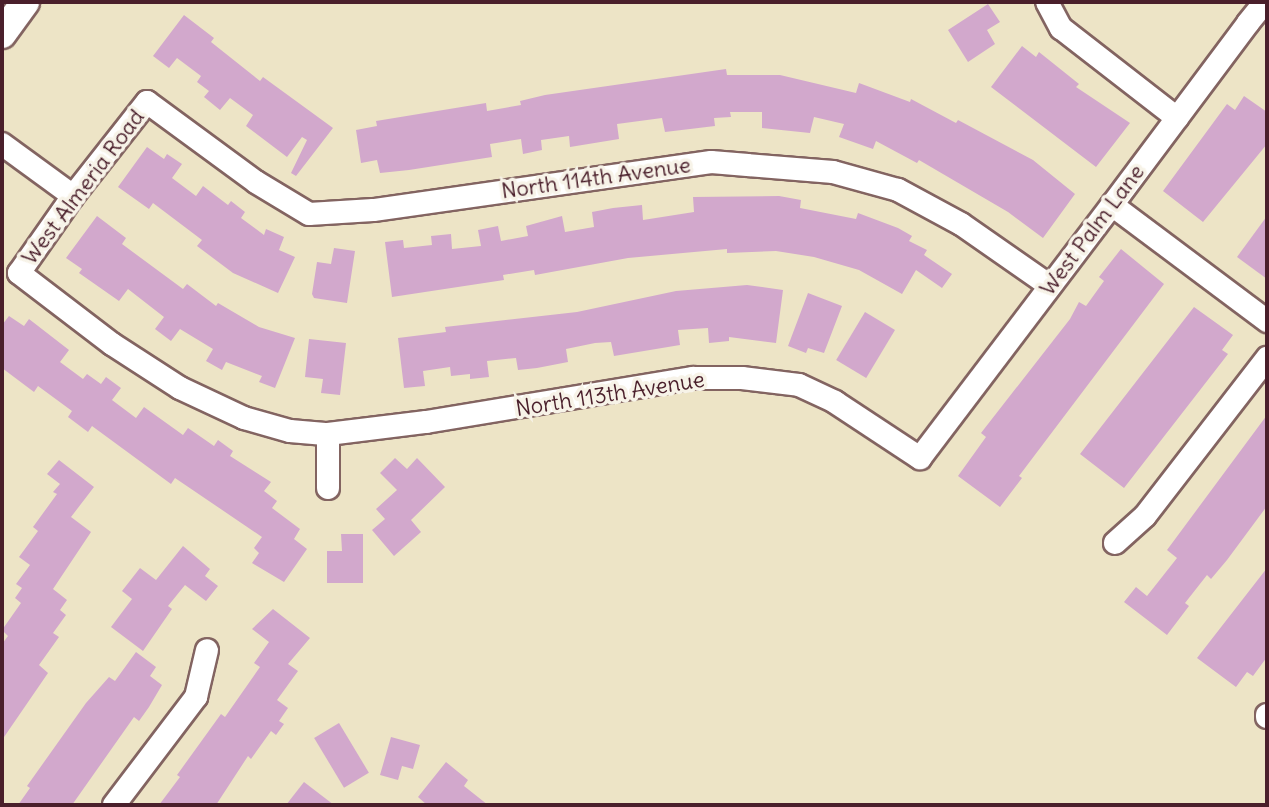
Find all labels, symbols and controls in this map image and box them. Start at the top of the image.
street label: West Almeria Road [16,104,150,270]
street label: North 114th Avenue [500,152,692,204]
street label: West Palm Lane [1034,159,1150,301]
street label: North 113th Avenue [514,366,706,422]

